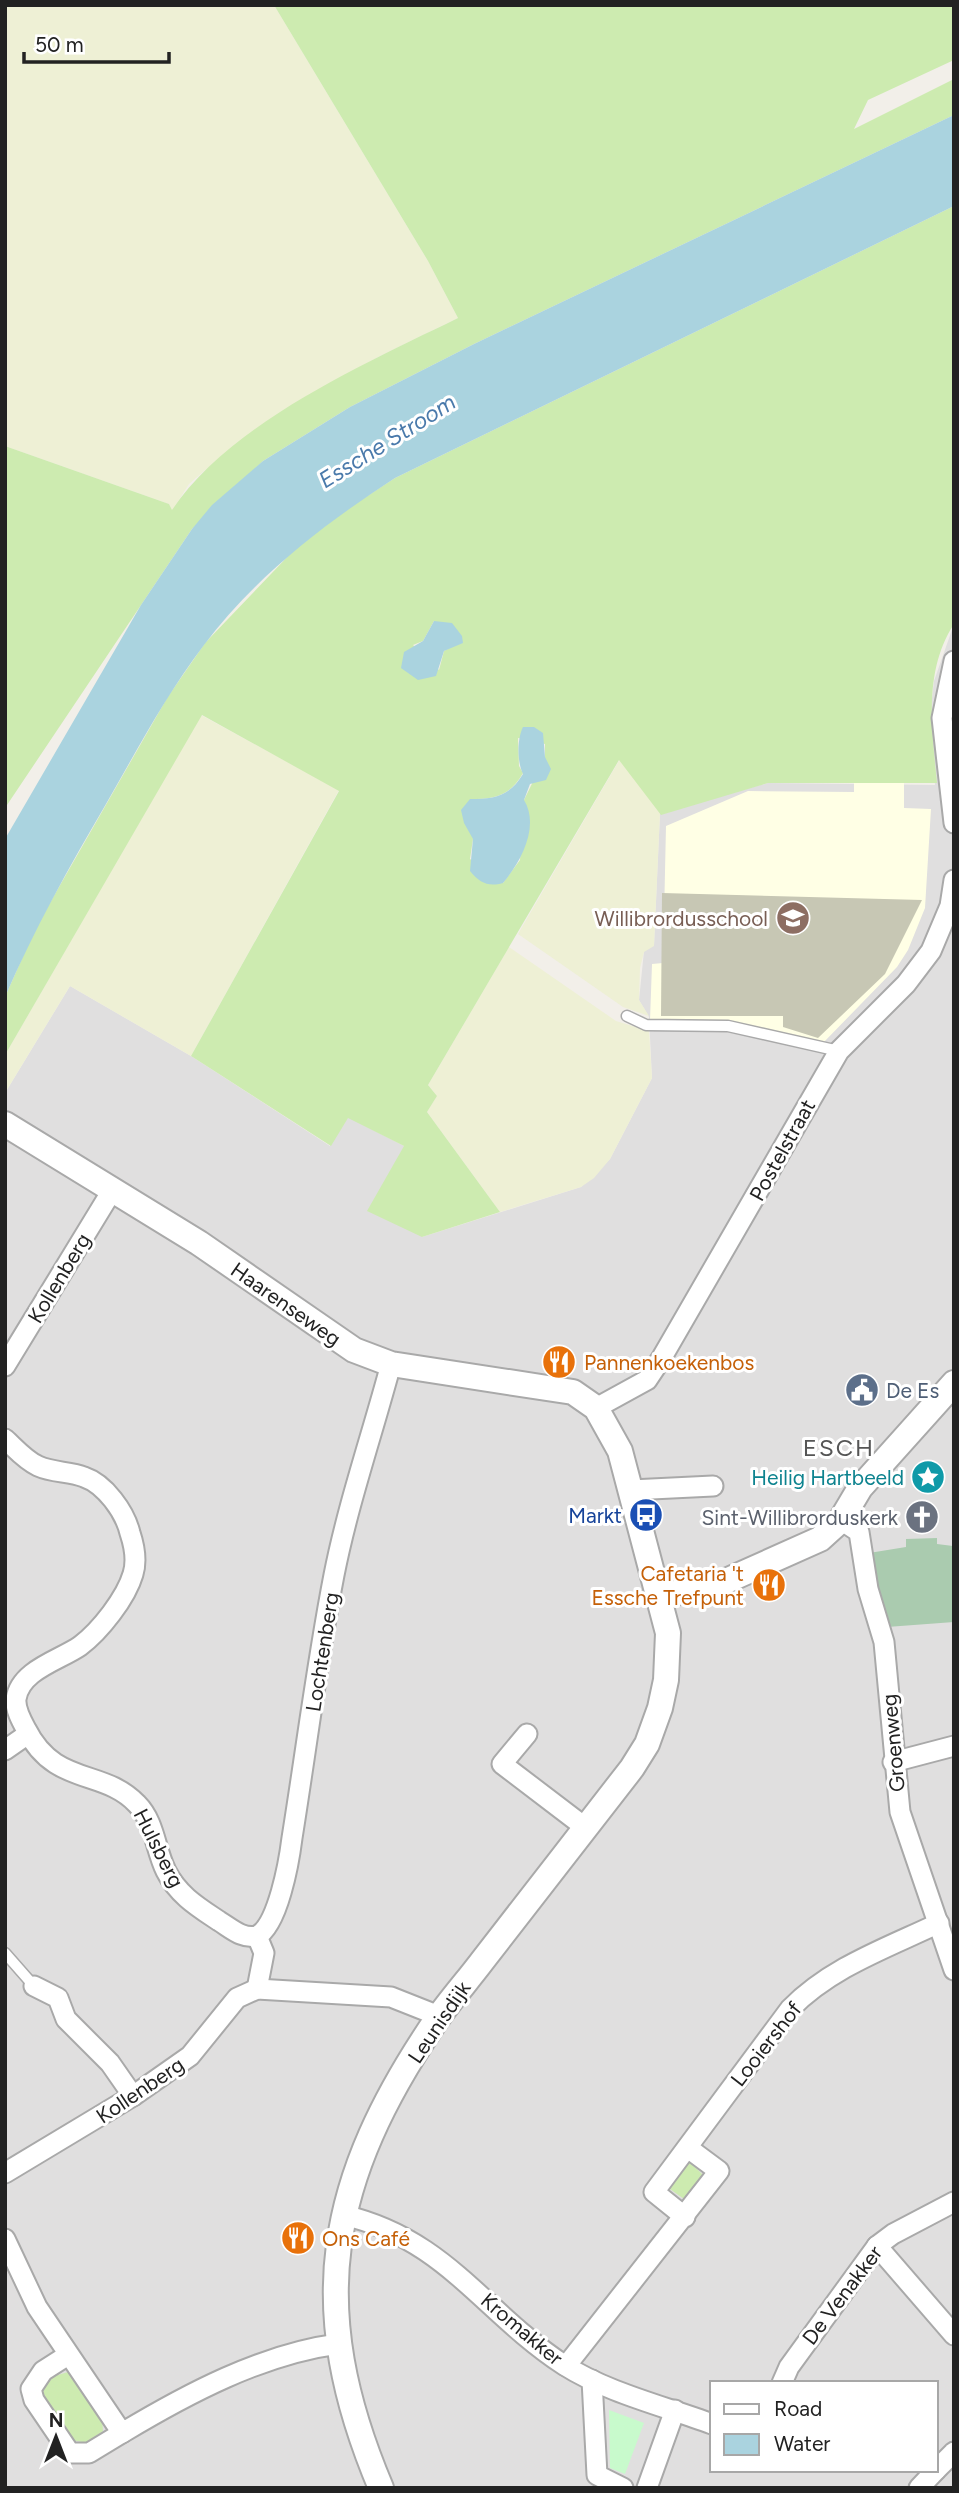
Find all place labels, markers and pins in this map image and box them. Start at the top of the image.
school or university icon: Willibrordusschool [774,899,812,937]
place label: Willibrordusschool [595,906,768,931]
restaurant icon: Pannenkoekenbos [540,1343,578,1381]
place label: Pannenkoekenbos [584,1350,754,1375]
public building icon: De Es [843,1371,881,1409]
place label: De Es [886,1378,939,1403]
place icon: Heilig Hartbeeld [909,1458,947,1496]
place label: Heilig Hartbeeld [751,1465,904,1490]
bus stop icon: Markt [627,1496,665,1534]
church icon: Sint-Willibrorduskerk [903,1498,941,1536]
place label: Markt [568,1503,622,1528]
place label: Sint-Willibrorduskerk [701,1505,899,1530]
place label: Cafetaria 't Essche Trefpunt [592,1561,744,1610]
restaurant icon: Cafetaria 't Essche Trefpunt [750,1566,788,1604]
restaurant icon: Ons Café [279,2219,317,2257]
place label: Ons Café [322,2226,410,2251]

